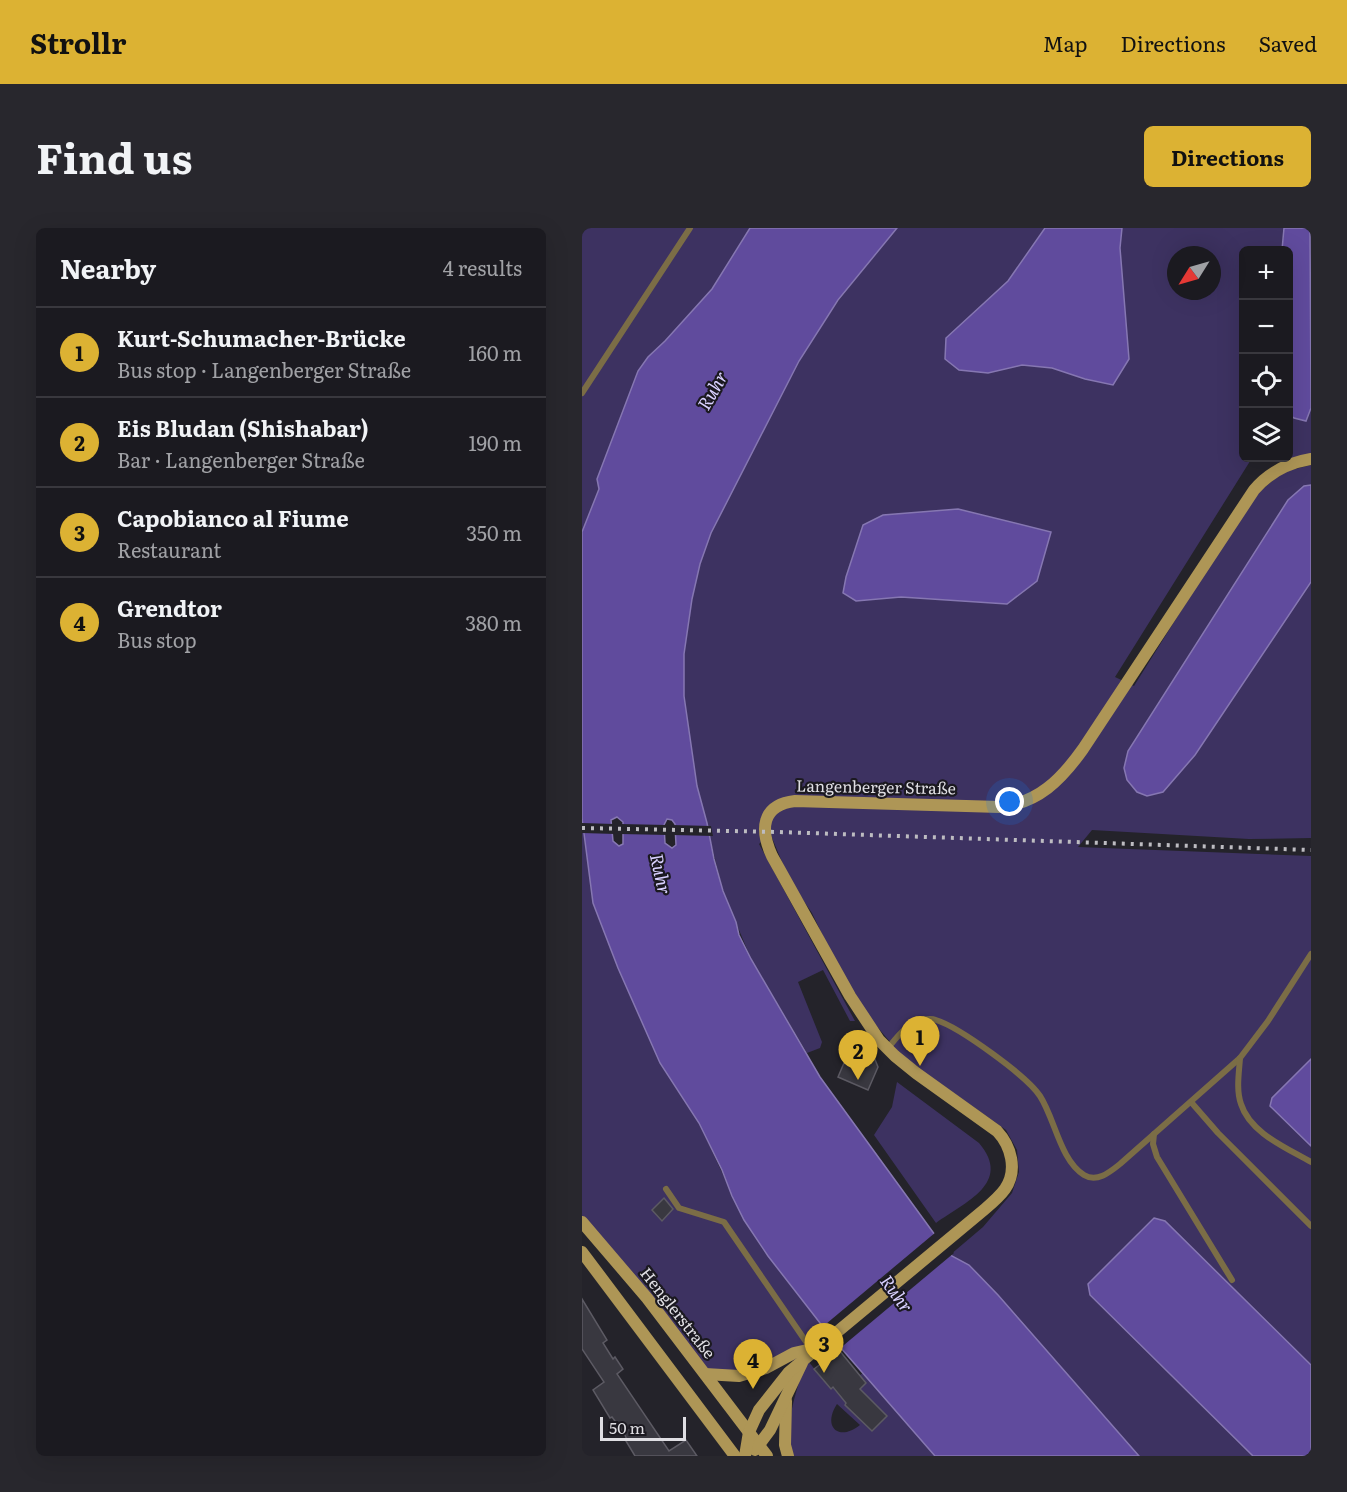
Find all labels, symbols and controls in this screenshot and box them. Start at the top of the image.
text: Strollr [30,21,126,63]
text: Map [1043,27,1088,58]
text: Directions [1121,27,1226,58]
text: Saved [1259,27,1317,58]
text: Find us [36,125,193,187]
button: Directions [1144,126,1311,187]
north arrow [1167,246,1221,300]
map controls [1239,246,1293,462]
button: + [1239,246,1293,300]
text: Nearby [60,248,156,287]
text: 4 results [443,252,522,282]
button: − [1239,300,1293,354]
text: Kurt-Schumacher-Brücke [117,321,406,354]
text: 1 [75,337,84,367]
text: 160 m [468,337,522,367]
text: Bus stop · Langenberger Straße [117,354,411,384]
button: locate [1239,354,1293,408]
water label: Ruhr [690,366,734,415]
button: layers [1239,408,1293,462]
text: Eis Bludan (Shishabar) [117,411,369,444]
text: 2 [74,427,85,457]
text: 190 m [468,427,522,457]
text: Bar · Langenberger Straße [117,444,365,474]
text: Capobianco al Fiume [117,501,349,534]
text: 3 [74,517,85,547]
text: 350 m [466,517,522,547]
text: Restaurant [117,534,221,564]
text: Grendtor [117,591,222,624]
text: 4 [73,607,86,637]
text: 380 m [465,607,522,637]
text: Bus stop [117,624,197,654]
street label: Langenberger Straße [796,773,956,799]
your location [995,787,1024,816]
water label: Ruhr [644,851,679,897]
pin: 1 [900,1016,940,1066]
pin: 2 [838,1030,878,1080]
street label: Henglerstraße [635,1262,722,1363]
water label: Ruhr [874,1269,920,1318]
pin: 3 [804,1324,844,1373]
pin: 4 [734,1340,772,1389]
scale bar [600,1414,686,1442]
text: 50 m [609,1415,645,1439]

